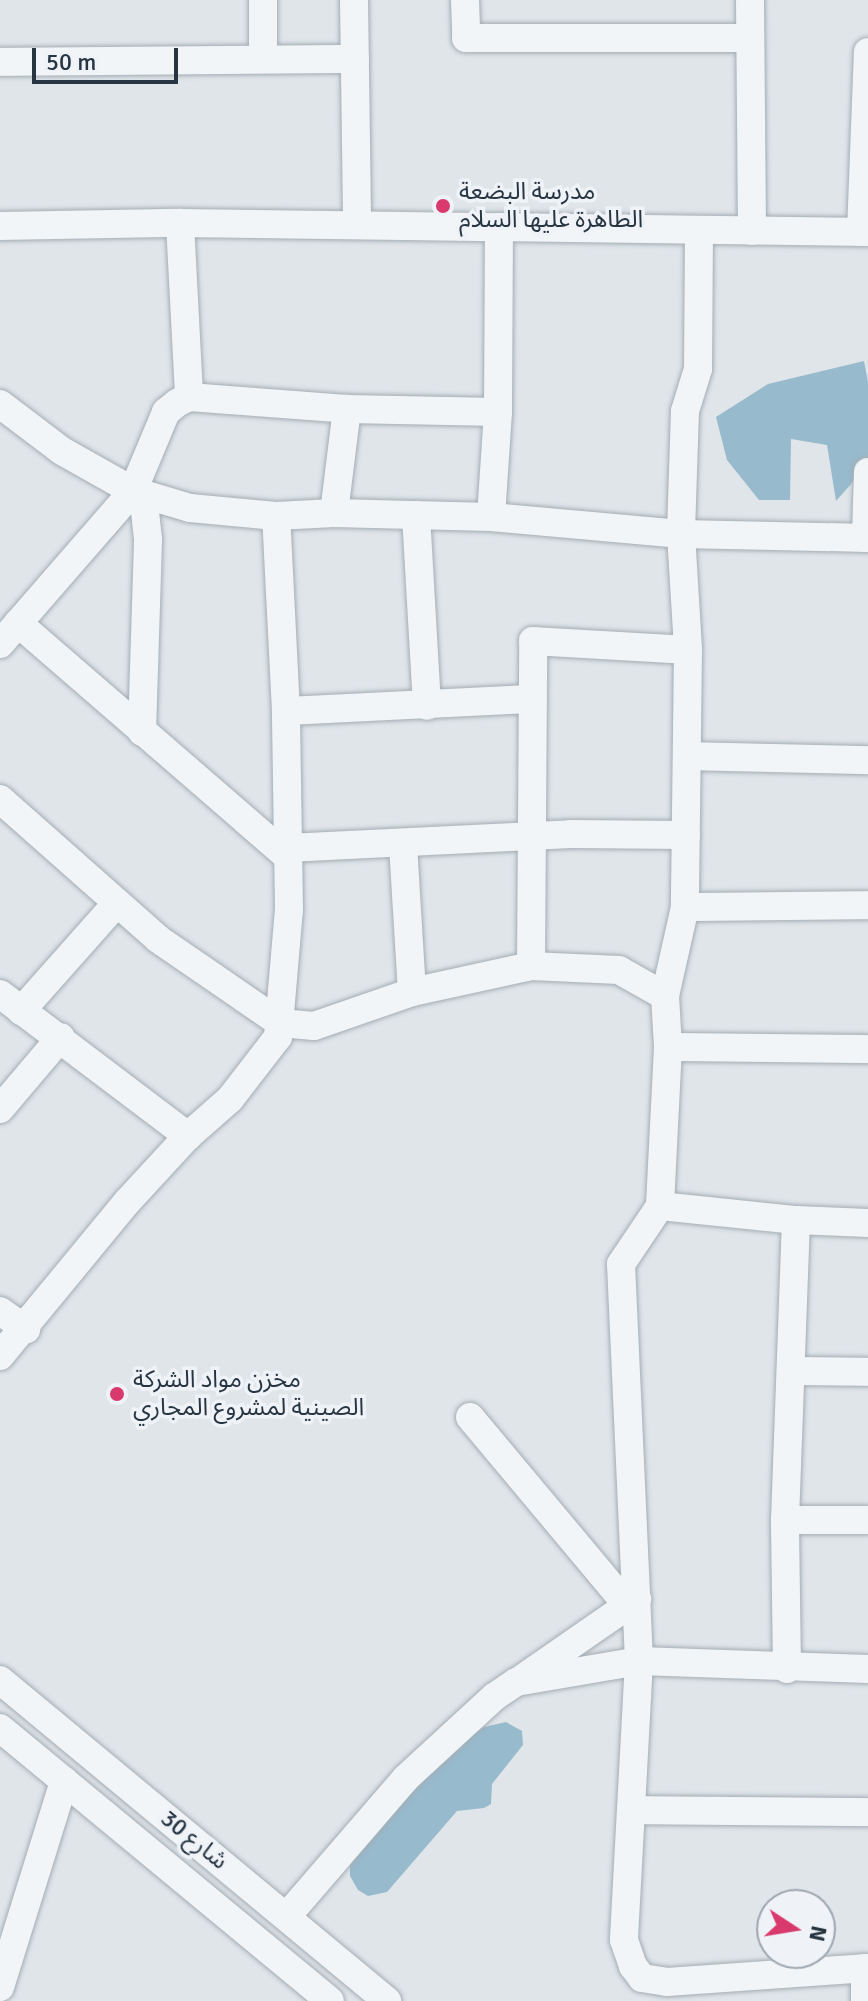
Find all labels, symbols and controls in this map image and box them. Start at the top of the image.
scale bar [36,32,182,82]
text: 50 m [46,47,96,77]
place label: مدرسة البضعة الطاهرة عليها السلام [459,178,643,234]
marker: مدرسة البضعة الطاهرة عليها السلام [434,197,452,215]
place label: مخزن مواد الشركة الصينية لمشروع المجاري [133,1366,364,1422]
marker: مخزن مواد الشركة الصينية لمشروع المجاري [108,1385,126,1403]
street label: شارع 30 [155,1804,233,1876]
north arrow [756,1889,836,1969]
text: N [803,1923,833,1944]

